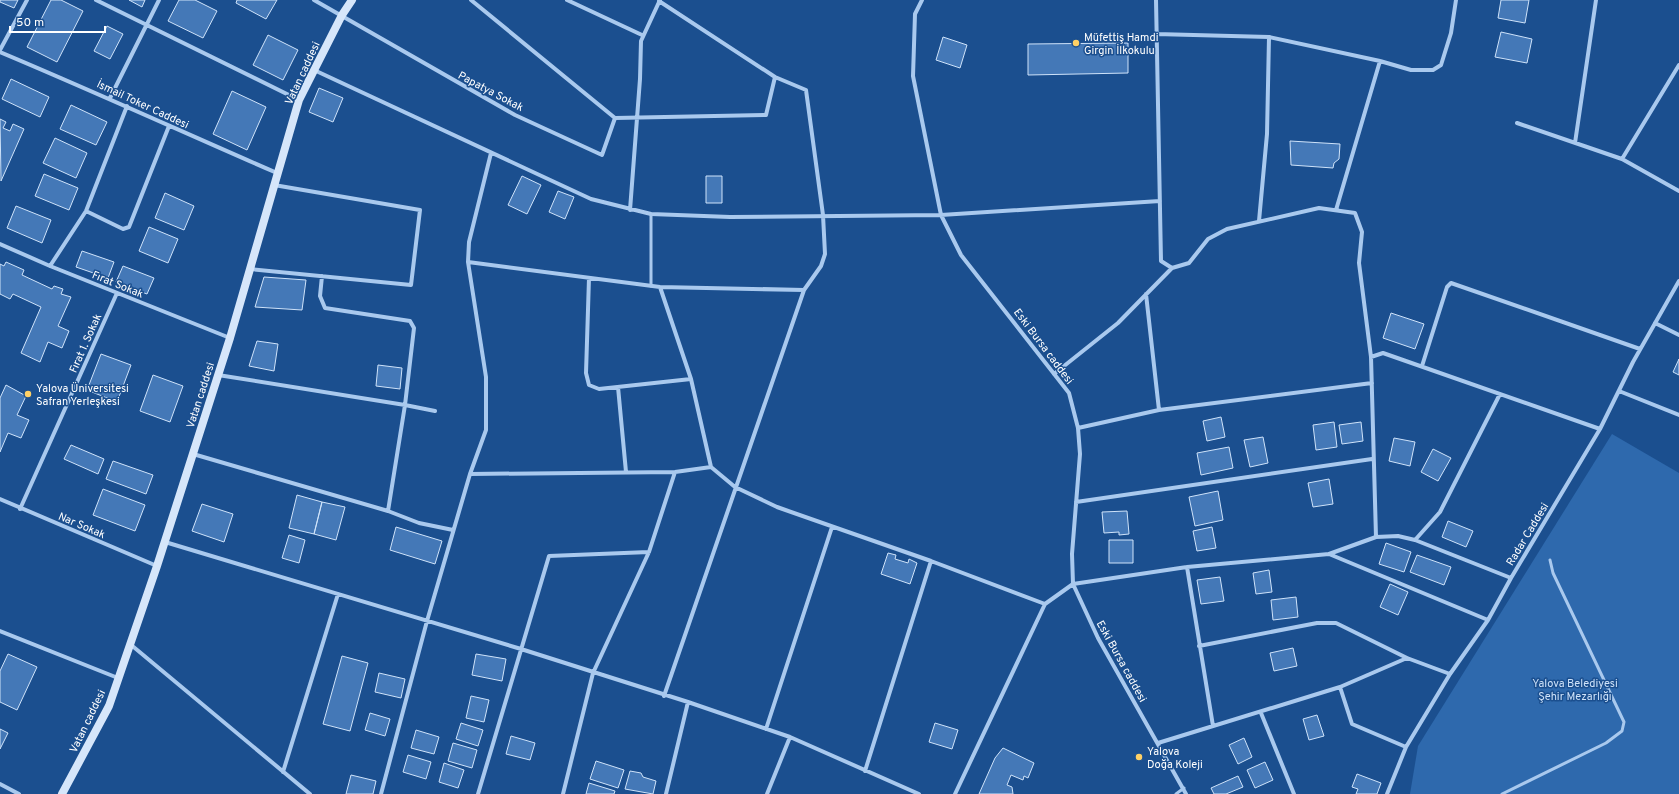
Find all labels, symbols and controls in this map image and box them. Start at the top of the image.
scale bar [10,8,105,34]
text: 50 m [16,15,44,31]
place label: Müfettiş Hamdi Girgin İlkokulu [1084,31,1158,58]
marker: Müfettiş Hamdi Girgin İlkokulu [1071,38,1081,48]
street label: Vatan caddesi [282,40,324,107]
street label: Papatya Sokak [455,69,526,115]
street label: İsmail Toker Caddesi [94,76,191,132]
street label: Fırat Sokak [90,268,146,302]
street label: Eski Bursa caddesi [1010,306,1076,387]
street label: Fırat 1. Sokak [67,311,105,375]
street label: Vatan caddesi [184,361,218,430]
place label: Yalova Üniversitesi Safran Yerleşkesi [36,381,129,409]
marker: Yalova Üniversitesi Safran Yerleşkesi [23,389,33,399]
street label: Radar Caddesi [1503,500,1552,569]
street label: Nar Sokak [56,510,107,542]
street label: Eski Bursa caddesi [1093,618,1149,705]
park label: Yalova Belediyesi Şehir Mezarlığı [1532,677,1618,704]
street label: Vatan caddesi [67,688,109,755]
place label: Yalova Doğa Koleji [1147,745,1203,772]
marker: Yalova Doğa Koleji [1134,752,1144,762]

